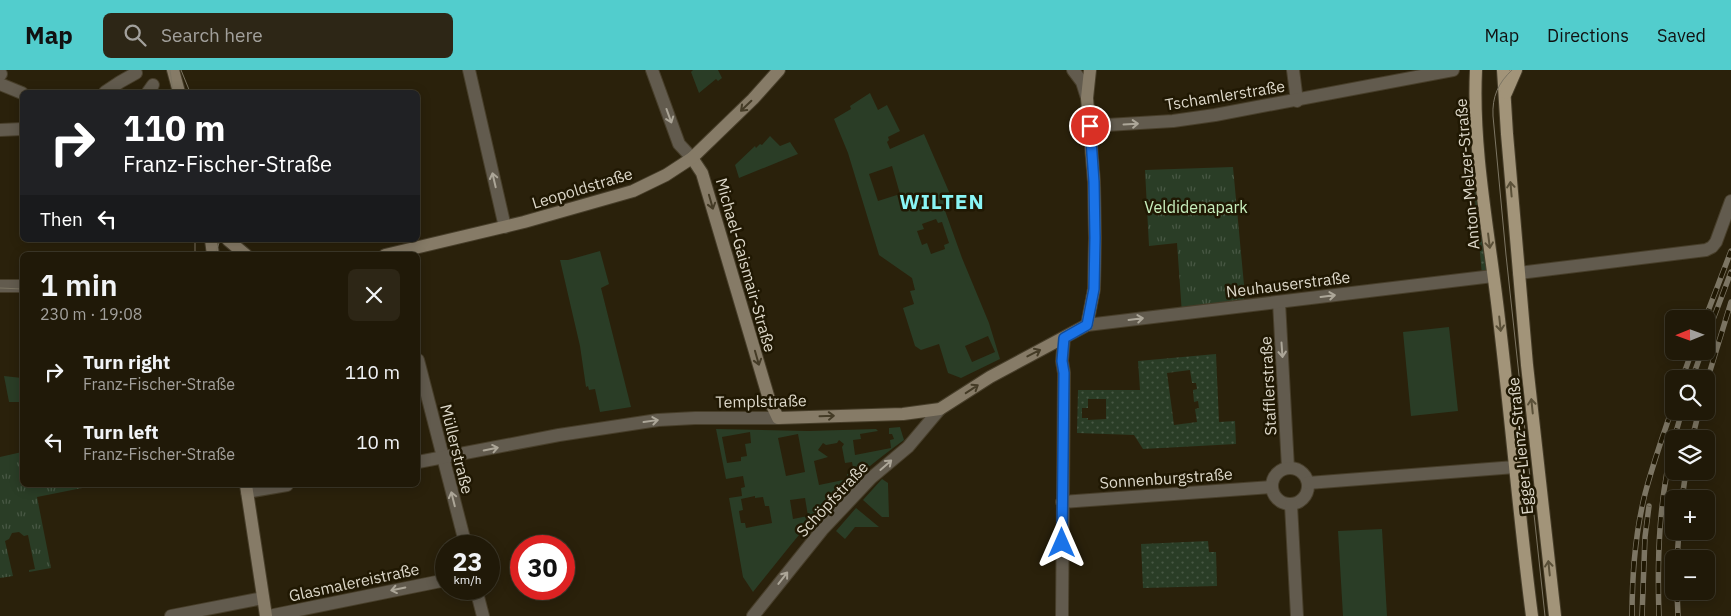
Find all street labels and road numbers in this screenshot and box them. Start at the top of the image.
street label: Tschamlerstraße [1164,76,1287,114]
street label: Anton-Melzer-Straße [1450,98,1484,250]
street label: Leopoldstraße [529,163,635,213]
street label: Michael-Gaismair-Straße [712,176,780,355]
street label: Neuhauserstraße [1225,266,1351,302]
street label: Stafflerstraße [1255,336,1281,436]
street label: Egger-Lienz-Straße [1503,376,1537,516]
street label: Templstraße [715,390,807,412]
street label: Müllerstraße [436,402,478,496]
street label: Schöpfstraße [792,457,872,541]
street label: Sonnenburgstraße [1099,463,1233,493]
street label: Glasmalereistraße [287,558,421,606]

